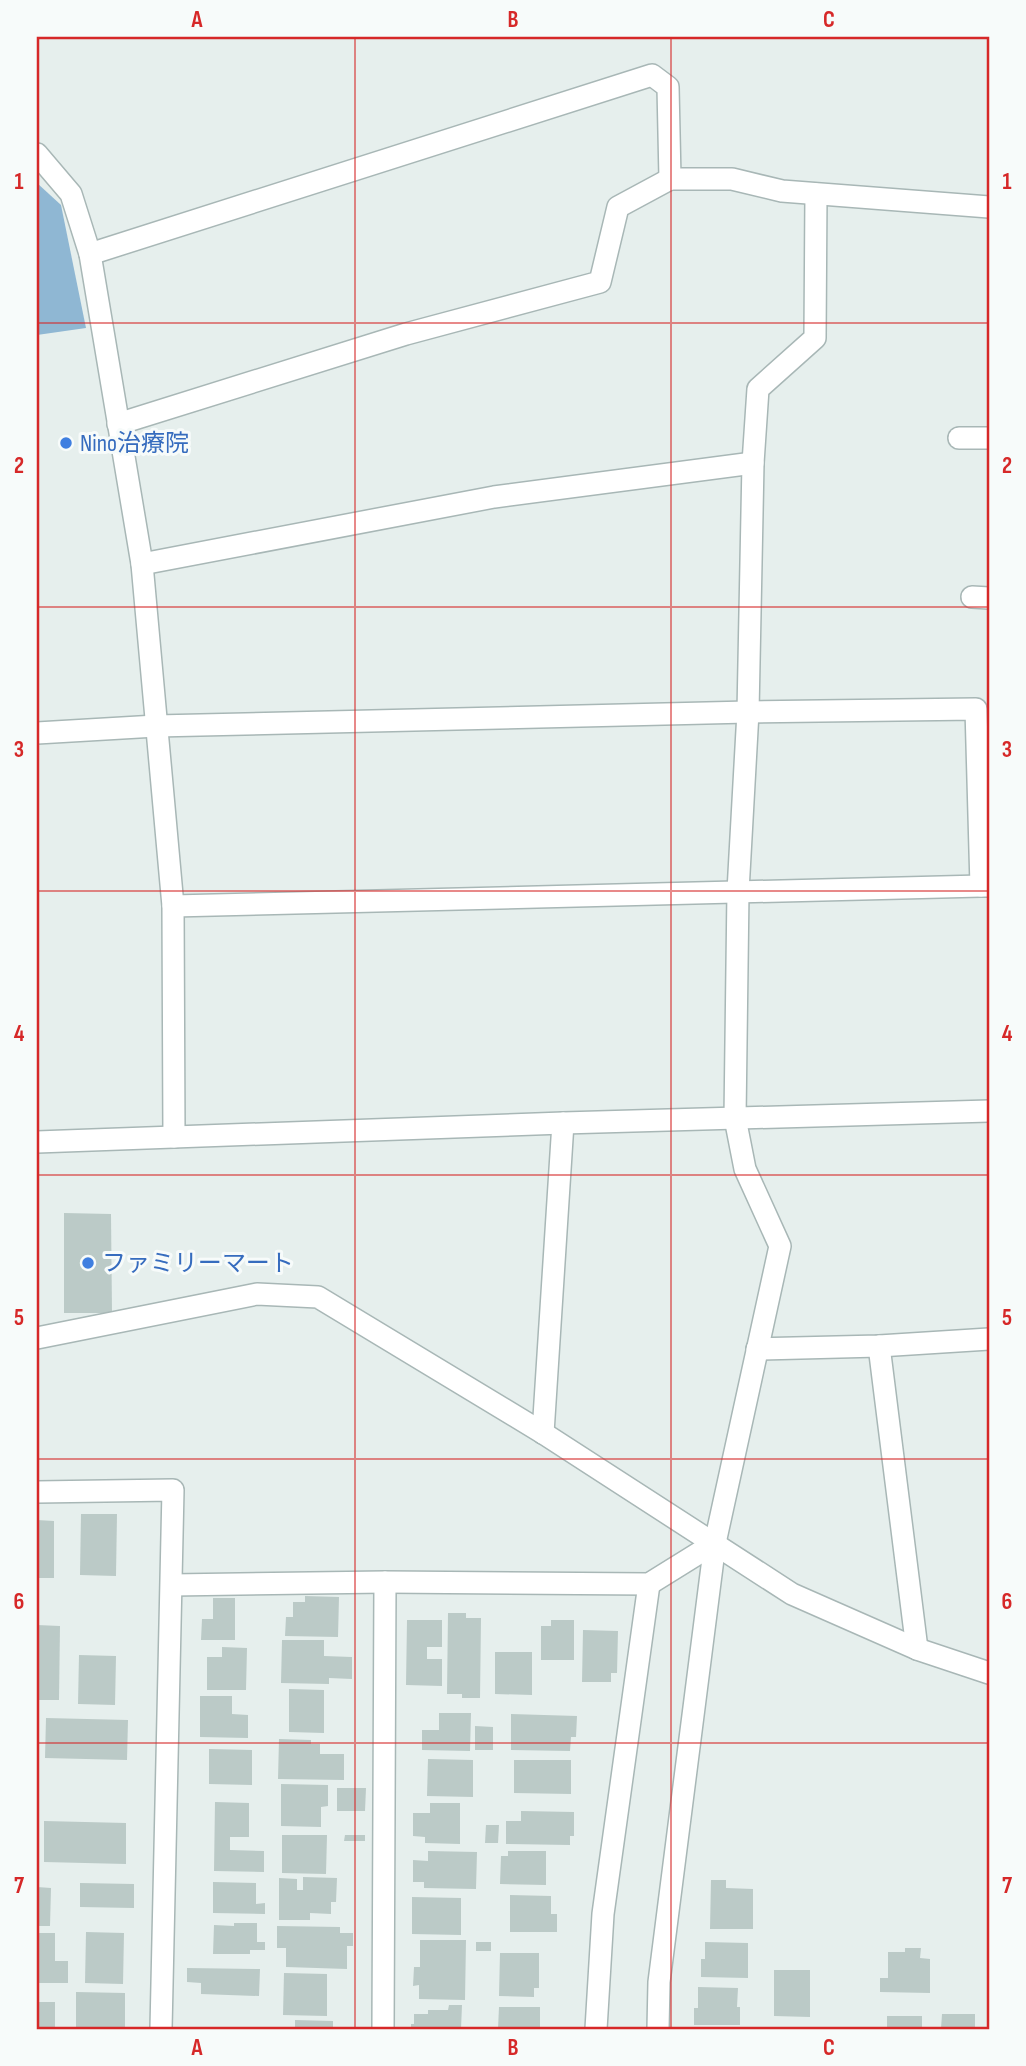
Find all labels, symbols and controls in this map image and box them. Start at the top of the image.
text: A [191,6,204,34]
text: B [508,6,519,34]
text: C [823,6,835,34]
text: 1 [14,168,24,196]
text: 1 [1002,168,1012,196]
place label: Nino治療院 [80,429,189,458]
marker: Nino治療院 [58,435,74,451]
text: 2 [14,452,24,480]
text: 2 [1002,452,1012,480]
text: 3 [14,736,24,764]
text: 3 [1002,736,1012,764]
text: 4 [14,1020,25,1048]
text: 4 [1002,1020,1013,1048]
place label: ファミリーマート [102,1249,294,1278]
marker: ファミリーマート [80,1255,96,1271]
text: 5 [14,1304,24,1332]
text: 5 [1002,1304,1012,1332]
text: 6 [14,1588,24,1616]
text: 6 [1002,1588,1012,1616]
text: 7 [14,1872,24,1900]
text: 7 [1002,1872,1012,1900]
text: A [191,2034,204,2062]
text: B [508,2034,519,2062]
text: C [823,2034,835,2062]

